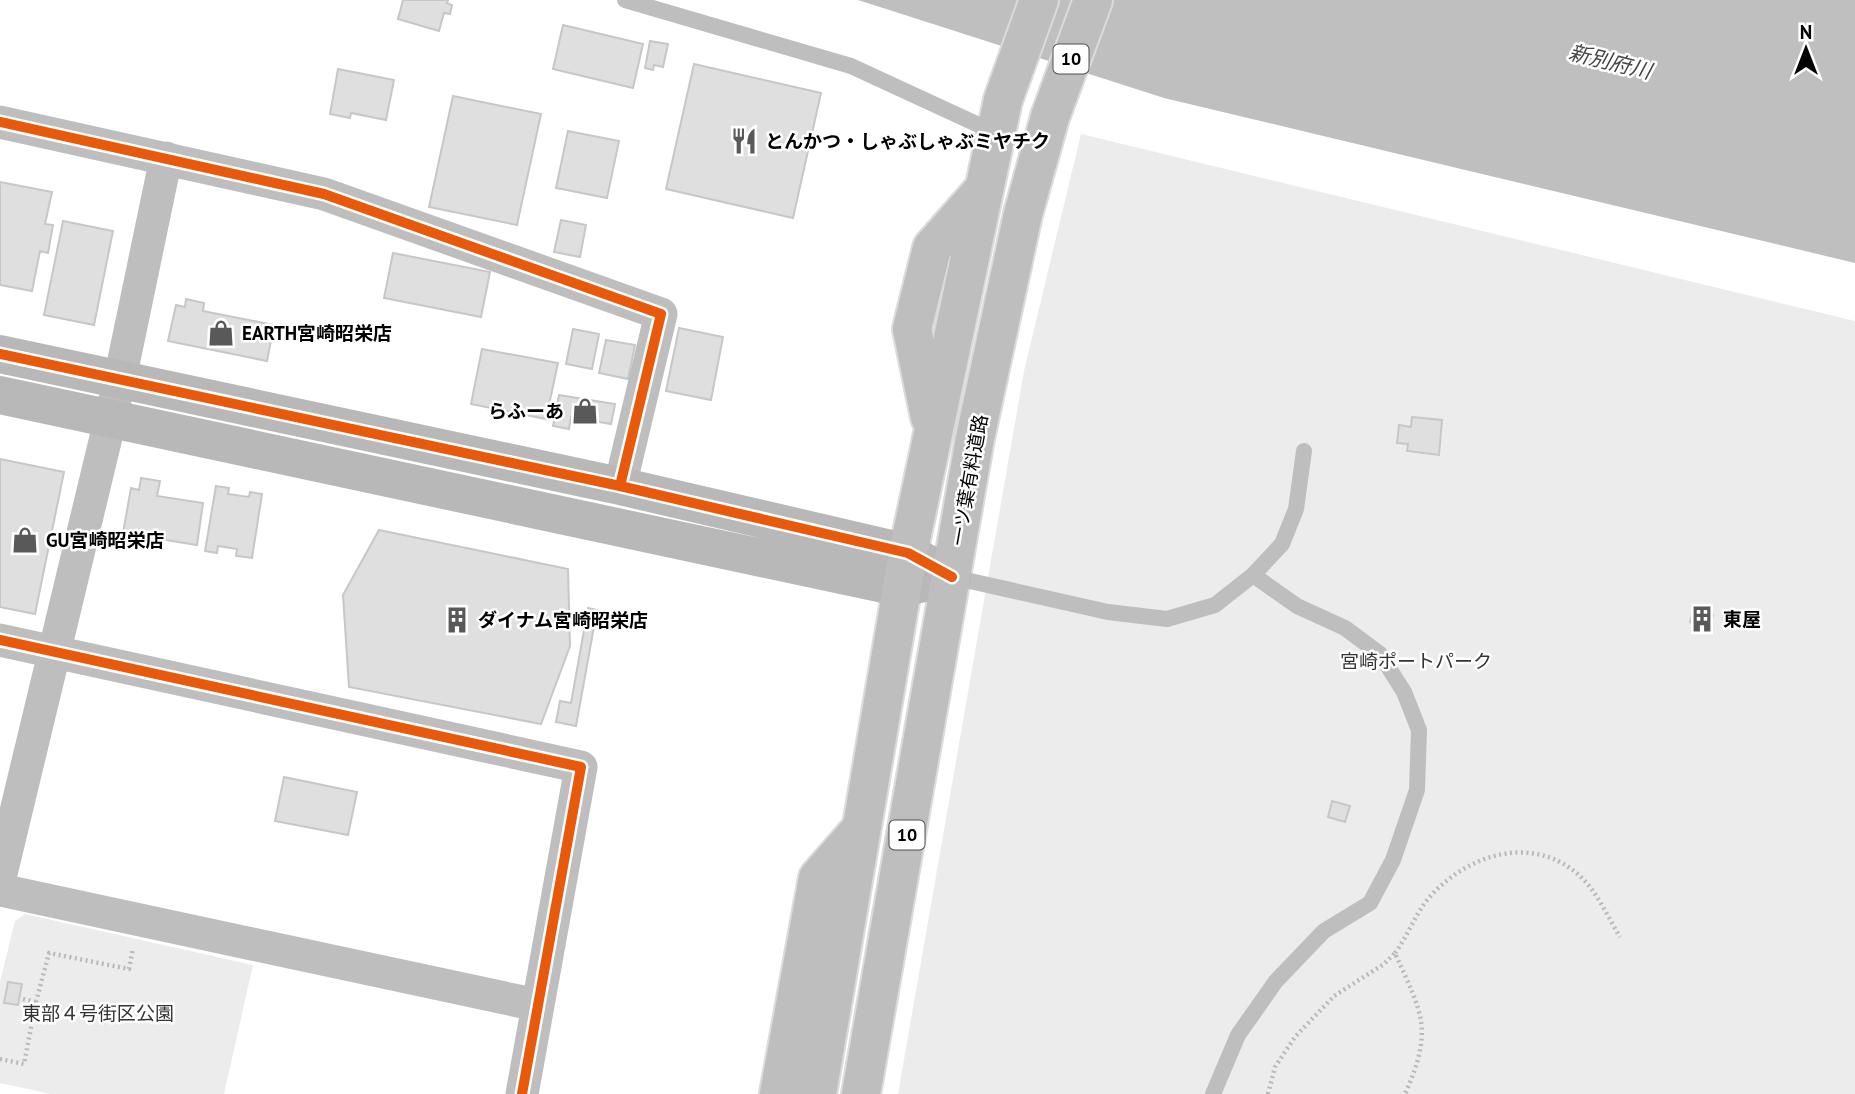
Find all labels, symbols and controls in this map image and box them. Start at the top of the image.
north arrow [1771,14,1841,84]
text: N [1800,20,1812,44]
water label: 新別府川 [1566,38,1656,85]
road number: 10 [1054,44,1088,74]
restaurant icon: とんかつ・しゃぶしゃぶミヤチク [729,126,759,156]
place label: とんかつ・しゃぶしゃぶミヤチク [765,129,1050,153]
shop icon: EARTH宮崎昭栄店 [206,318,236,348]
place label: EARTH宮崎昭栄店 [242,321,392,345]
shop icon: らふーあ [570,396,600,426]
place label: らふーあ [488,399,564,423]
street label: 一ツ葉有料道路 [946,412,992,548]
shop icon: GU宮崎昭栄店 [10,525,40,555]
place label: GU宮崎昭栄店 [46,528,164,552]
building icon: 東屋 [1687,604,1717,634]
building icon: ダイナム宮崎昭栄店 [442,605,472,635]
place label: 東屋 [1723,607,1761,631]
place label: ダイナム宮崎昭栄店 [478,608,648,632]
park label: 宮崎ポートパーク [1340,649,1492,673]
road number: 10 [890,820,925,850]
park label: 東部４号街区公園 [22,1001,174,1025]

